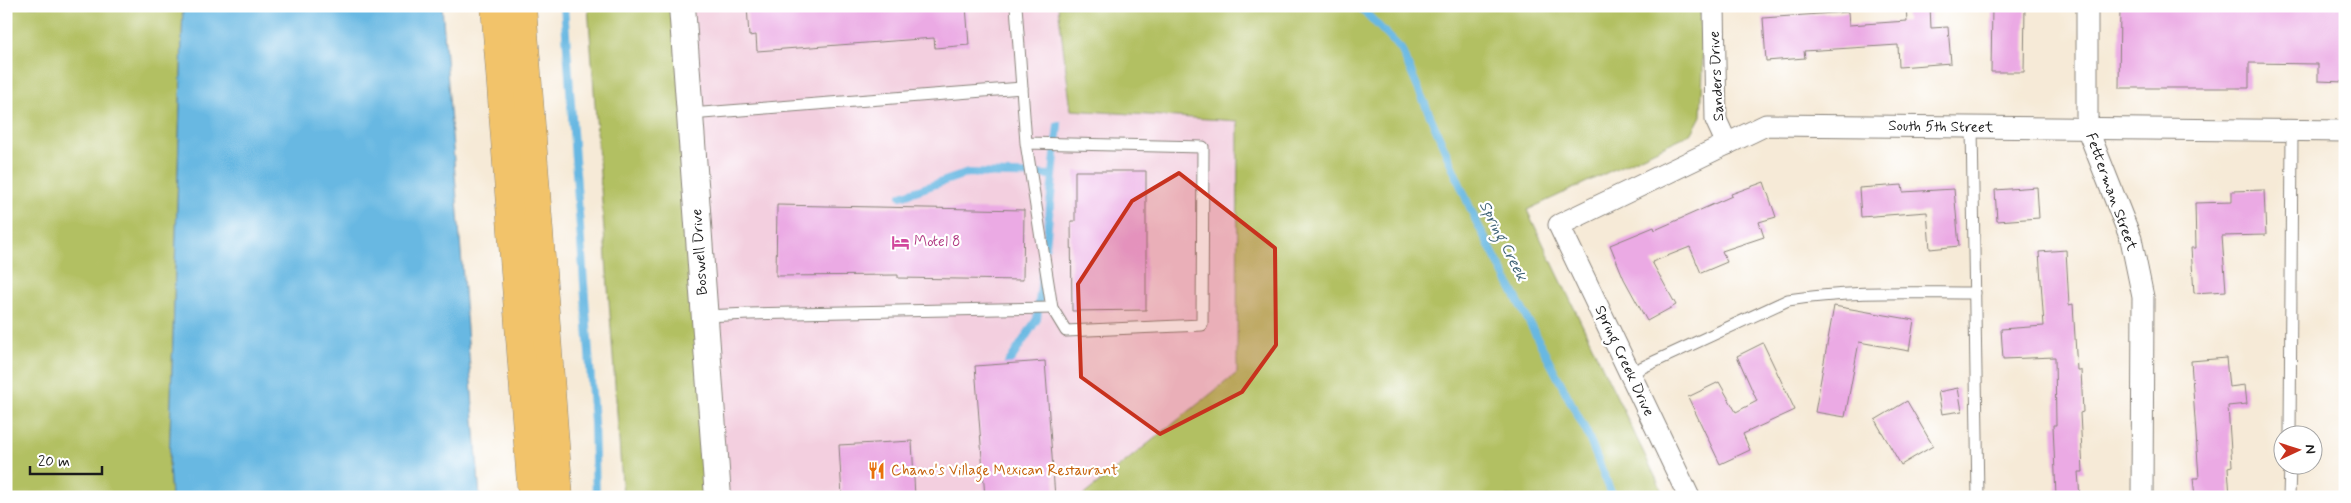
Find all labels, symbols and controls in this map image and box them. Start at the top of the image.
street label: Sanders Drive [1705,30,1729,122]
street label: South 5th Street [1888,116,1994,138]
street label: Fetterman Street [2080,130,2142,254]
water label: Spring Creek [1472,197,1533,287]
street label: Boswell Drive [687,208,713,296]
hotel icon: Motel 8 [890,232,910,252]
place label: Motel 8 [914,232,960,252]
street label: Spring Creek Drive [1589,302,1659,420]
north arrow [2274,426,2324,476]
scale bar [30,443,102,475]
text: N [2301,444,2319,454]
text: 20 m [38,452,70,472]
restaurant icon: Chano's Village Mexican Restaurant [867,461,887,481]
place label: Chano's Village Mexican Restaurant [891,461,1118,482]

